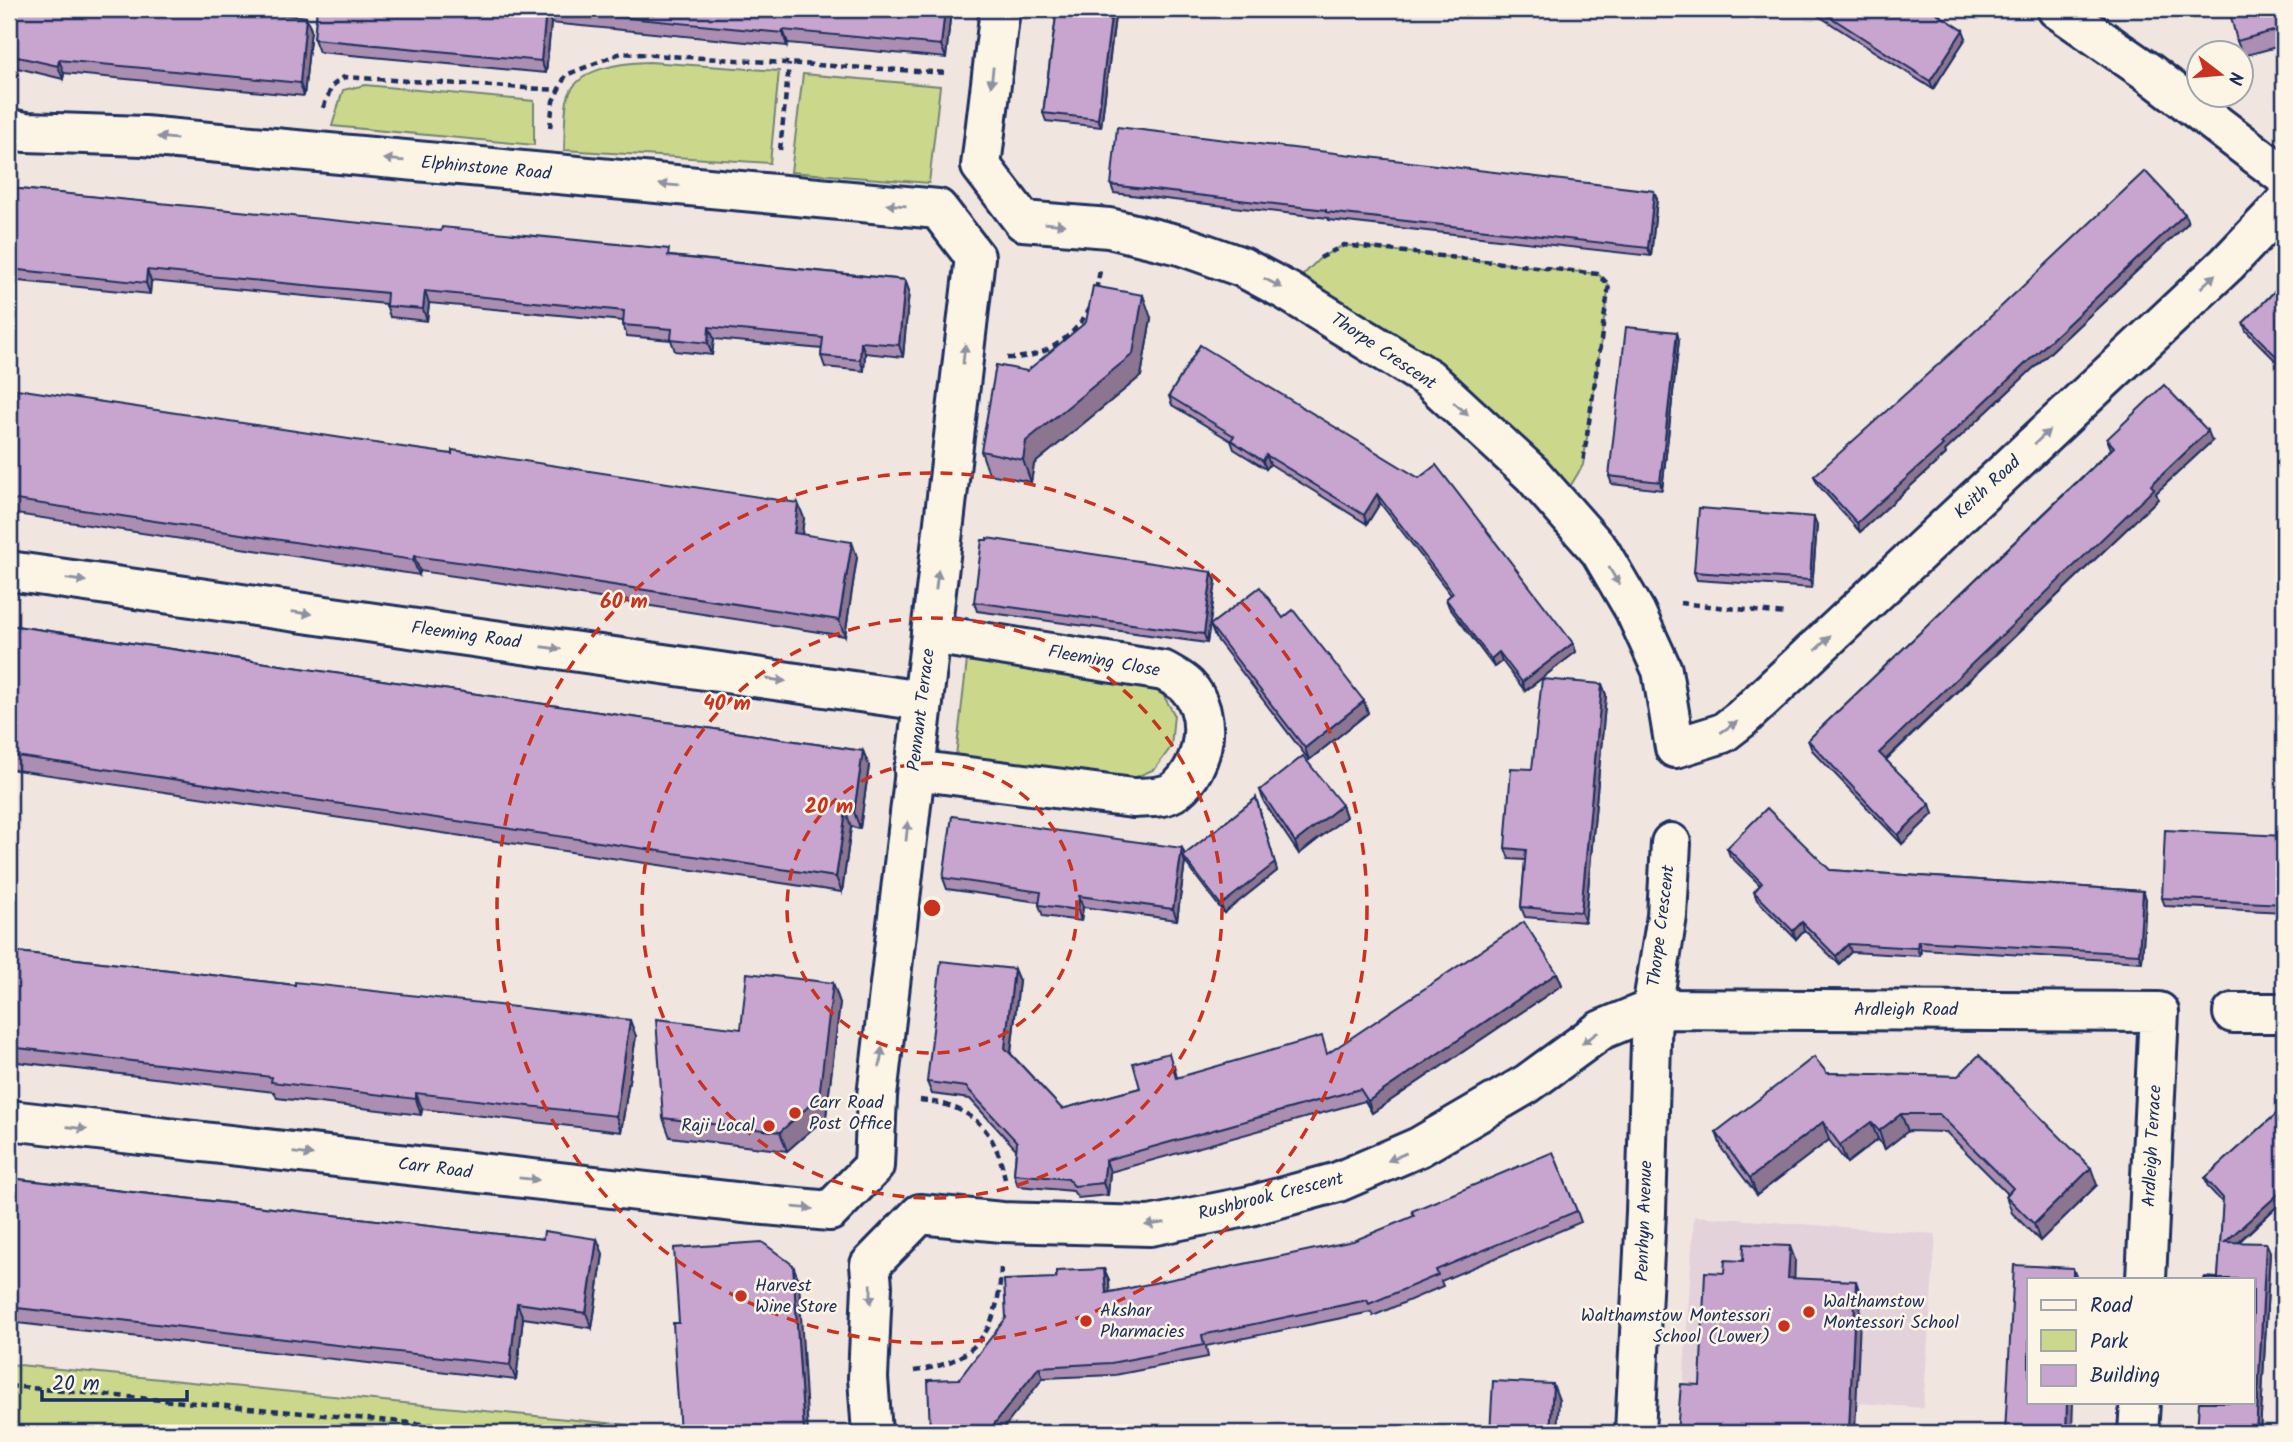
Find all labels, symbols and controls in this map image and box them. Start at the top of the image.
north arrow [2184,38,2254,108]
one-way arrow [986,66,997,88]
text: N [2218,68,2250,88]
one-way arrow [156,132,178,143]
street label: Elphinstone Road [420,149,553,189]
one-way arrow [383,154,405,165]
one-way arrow [658,179,680,190]
one-way arrow [885,199,907,210]
one-way arrow [1044,219,1066,230]
one-way arrow [2199,274,2216,290]
one-way arrow [1263,278,1283,289]
street label: Thorpe Crescent [1324,306,1443,399]
one-way arrow [959,343,970,365]
one-way arrow [1452,401,1469,417]
one-way arrow [2033,430,2050,446]
street label: Keith Road [1948,448,2029,527]
one-way arrow [1608,567,1621,586]
one-way arrow [932,569,943,591]
one-way arrow [65,575,87,586]
text: 60 m [600,586,648,619]
one-way arrow [291,607,313,618]
street label: Fleeming Road [409,614,524,658]
one-way arrow [1814,635,1832,651]
street label: Fleeming Close [1046,638,1162,686]
one-way arrow [540,643,562,654]
street label: Pennant Terrace [900,647,944,773]
one-way arrow [765,675,787,686]
text: 40 m [703,688,751,721]
one-way arrow [1719,721,1739,734]
text: 20 m [805,791,853,824]
one-way arrow [902,819,913,841]
street label: Thorpe Crescent [1640,862,1684,989]
centre of rings [920,896,944,920]
street label: Ardleigh Road [1854,996,1959,1025]
one-way arrow [1581,1031,1599,1045]
one-way arrow [876,1045,887,1067]
street label: Ardleigh Terrace [2135,1084,2171,1208]
place label: Carr Road Post Office [809,1089,892,1139]
marker: Carr Road Post Office [787,1105,803,1121]
place label: Raji Local [681,1112,756,1141]
marker: Raji Local [761,1118,777,1134]
one-way arrow [66,1122,88,1133]
one-way arrow [292,1148,314,1159]
street label: Carr Road [396,1150,475,1188]
one-way arrow [1387,1151,1407,1163]
street label: Penrhyn Avenue [1628,1160,1662,1282]
street label: Rushbrook Crescent [1195,1165,1348,1229]
one-way arrow [518,1174,540,1185]
one-way arrow [792,1203,814,1214]
one-way arrow [1144,1219,1166,1230]
place label: Harvest Wine Store [755,1272,837,1322]
legend [2027,1278,2254,1404]
one-way arrow [865,1283,877,1305]
marker: Harvest Wine Store [733,1288,749,1304]
place label: Walthamstow Montessori School [1823,1288,1959,1338]
text: Road [2090,1290,2133,1323]
place label: Akshar Pharmacies [1100,1297,1185,1347]
place label: Walthamstow Montessori School (Lower) [1581,1302,1771,1352]
marker: Walthamstow Montessori School [1801,1304,1817,1320]
marker: Akshar Pharmacies [1078,1313,1094,1329]
marker: Walthamstow Montessori School (Lower) [1776,1318,1792,1334]
text: Park [2090,1326,2128,1359]
scale bar [42,1358,187,1402]
text: Building [2090,1360,2160,1393]
text: 20 m [52,1368,100,1401]

